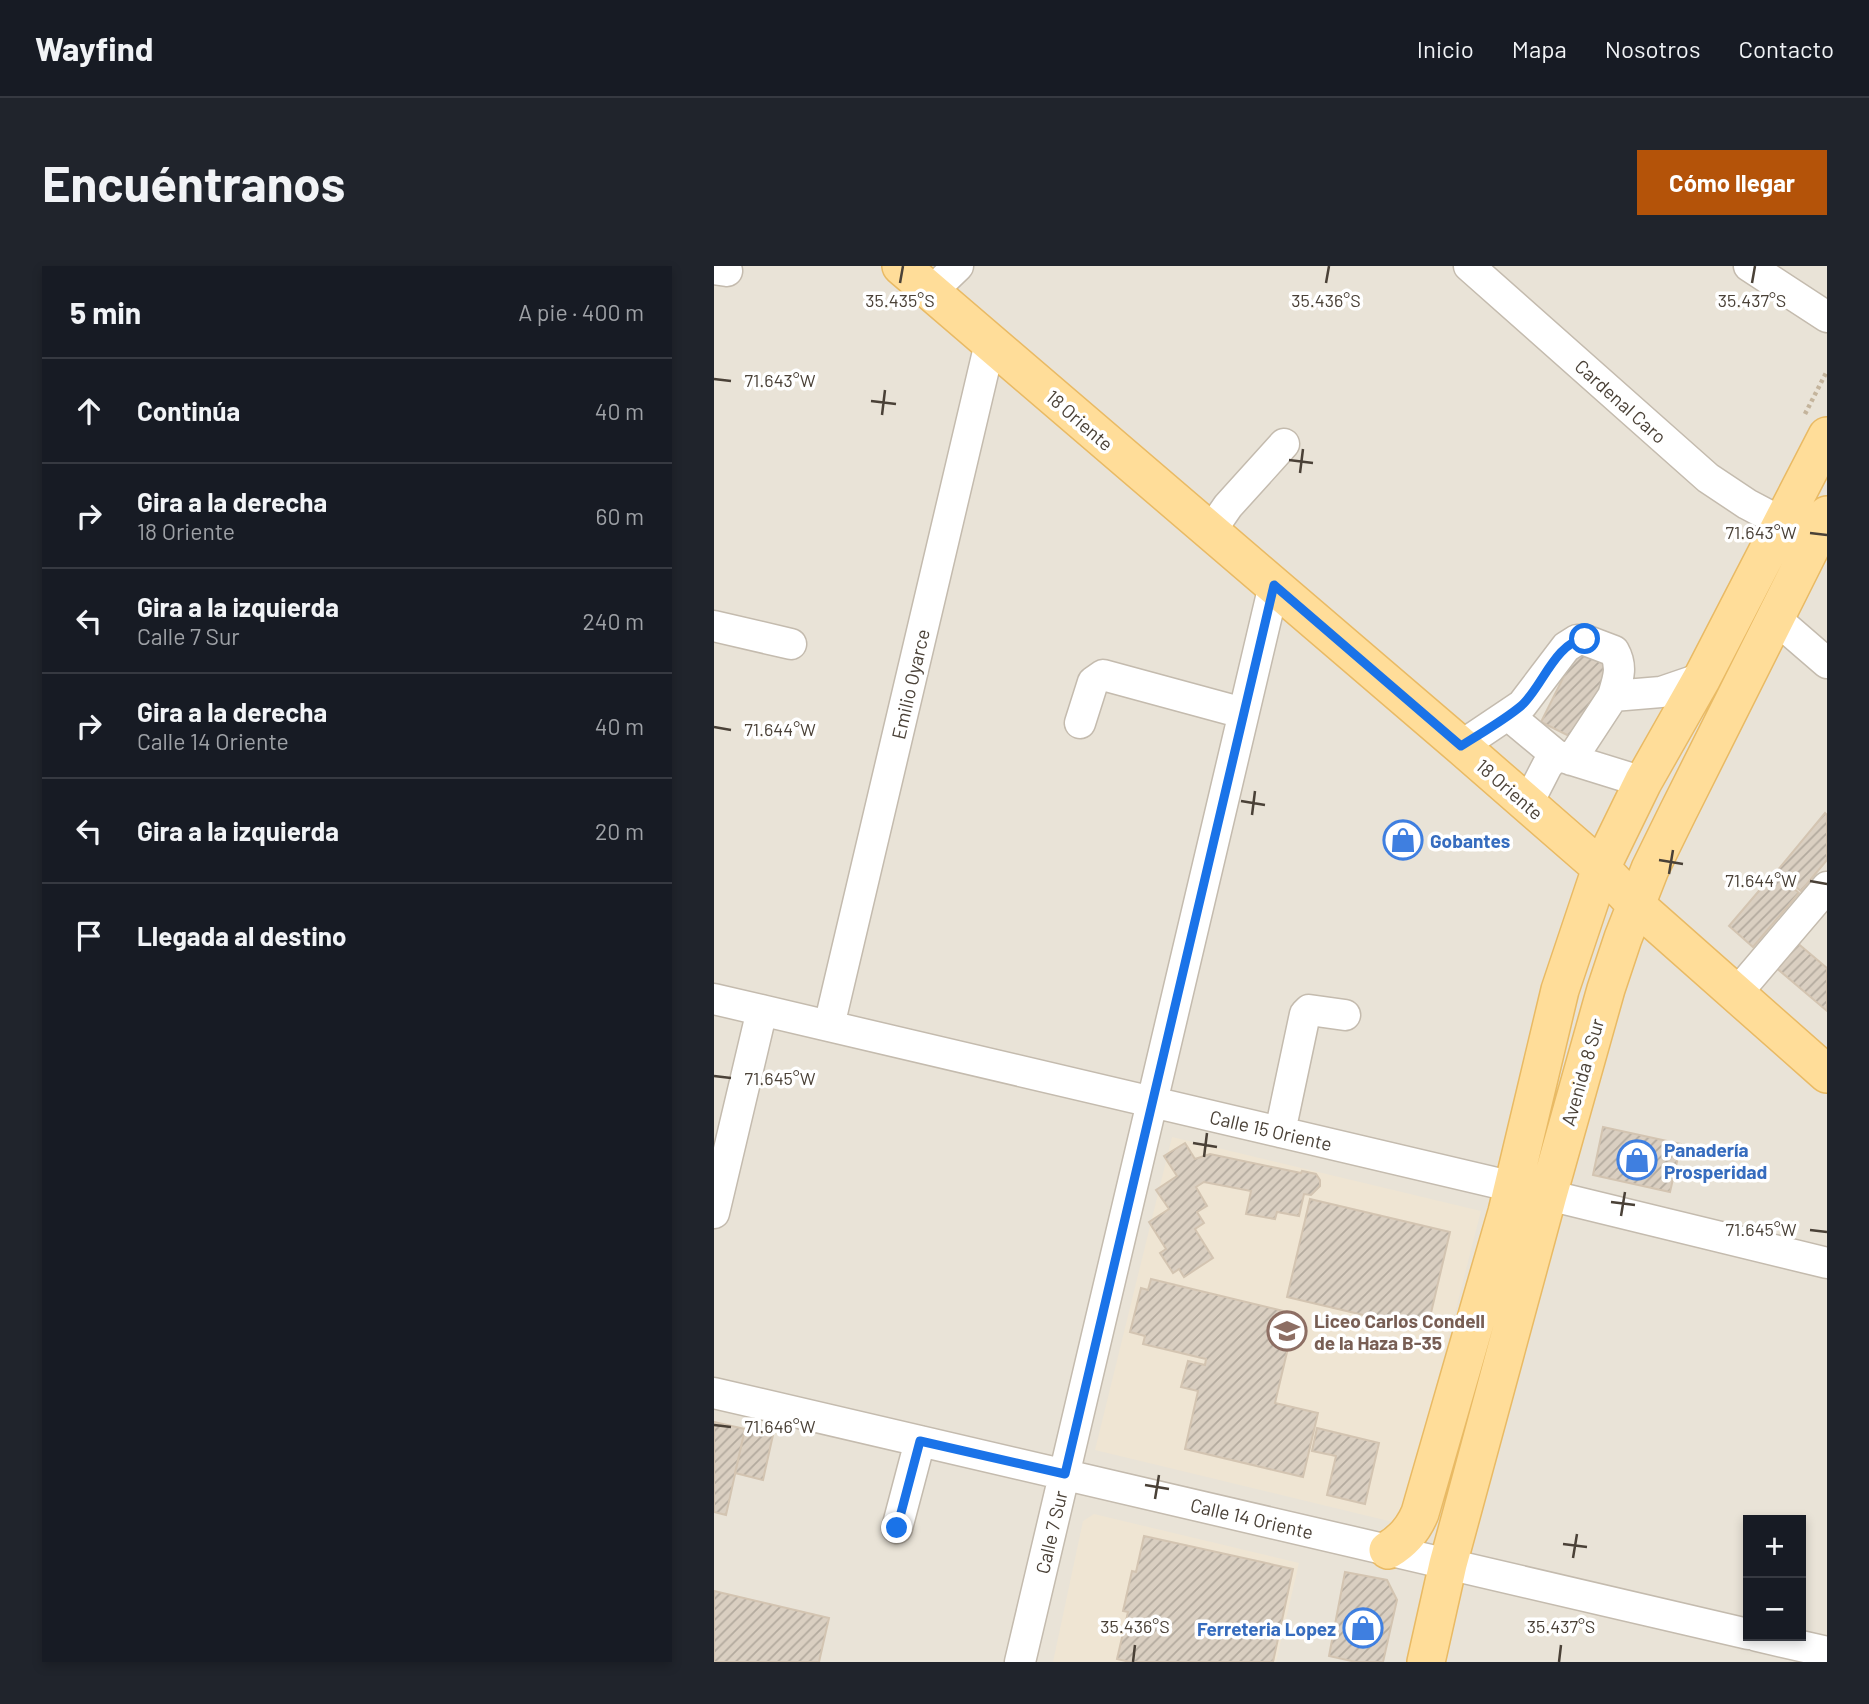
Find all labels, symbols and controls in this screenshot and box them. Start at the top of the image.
text: Wayfind [35,28,153,68]
text: Inicio [1417,34,1474,63]
text: Mapa [1512,34,1567,63]
text: Nosotros [1605,34,1701,63]
text: Contacto [1739,34,1834,63]
button: Cómo llegar [1637,150,1827,215]
text: Encuéntranos [42,153,345,212]
text: 35.435°S [865,289,935,311]
text: 35.436°S [1291,289,1361,311]
text: 35.437°S [1718,289,1786,311]
text: 5 min [70,294,141,330]
text: A pie · 400 m [518,298,644,326]
street label: Cardenal Caro [1571,354,1671,448]
text: 71.643°W [745,369,816,391]
street label: 18 Oriente [1042,385,1118,455]
icon: ahead [70,392,108,430]
text: Continúa [137,395,240,426]
text: 40 m [595,397,644,425]
text: Gira a la derecha [137,486,327,517]
icon: right [70,497,108,535]
text: 60 m [596,502,644,530]
text: 18 Oriente [137,517,235,545]
text: 71.643°W [1726,521,1797,543]
text: Gira a la izquierda [137,591,339,622]
icon: left [70,602,108,640]
text: 240 m [582,607,644,635]
text: Calle 7 Sur [137,622,240,650]
route start [1569,623,1600,654]
street label: Emilio Oyarce [886,627,934,741]
text: Gira a la derecha [137,696,327,727]
icon: right [70,707,108,745]
text: 40 m [595,712,644,740]
text: 71.644°W [744,718,816,740]
text: Calle 14 Oriente [137,727,289,755]
street label: 18 Oriente [1472,754,1548,824]
icon: left [70,812,108,850]
text: Gira a la izquierda [137,815,339,846]
text: 20 m [595,817,644,845]
shop icon: Gobantes [1382,819,1424,861]
place label: Gobantes [1430,829,1510,852]
text: 71.644°W [1725,869,1797,891]
icon: arrive [70,917,108,955]
text: Llegada al destino [137,920,346,951]
street label: Avenida 8 Sur [1556,1016,1608,1128]
text: 71.645°W [745,1067,816,1089]
street label: Calle 15 Oriente [1208,1105,1334,1155]
place label: Panadería Prosperidad [1664,1138,1767,1183]
shop icon: Panadería Prosperidad [1616,1139,1658,1181]
text: 71.645°W [1726,1218,1797,1240]
place label: Liceo Carlos Condell de la Haza B-35 [1314,1309,1485,1354]
school or university icon: Liceo Carlos Condell de la Haza B-35 [1266,1310,1308,1352]
text: 71.646°W [745,1415,816,1437]
street label: Calle 7 Sur [1030,1488,1072,1576]
street label: Calle 14 Oriente [1188,1493,1316,1543]
route end [881,1512,912,1543]
map controls [1743,1515,1806,1641]
button: + [1743,1515,1806,1578]
button: − [1743,1578,1806,1641]
shop icon: Ferreteria Lopez [1342,1607,1384,1649]
text: 35.436°S [1100,1615,1170,1637]
text: 35.437°S [1527,1615,1595,1637]
place label: Ferreteria Lopez [1197,1617,1336,1640]

